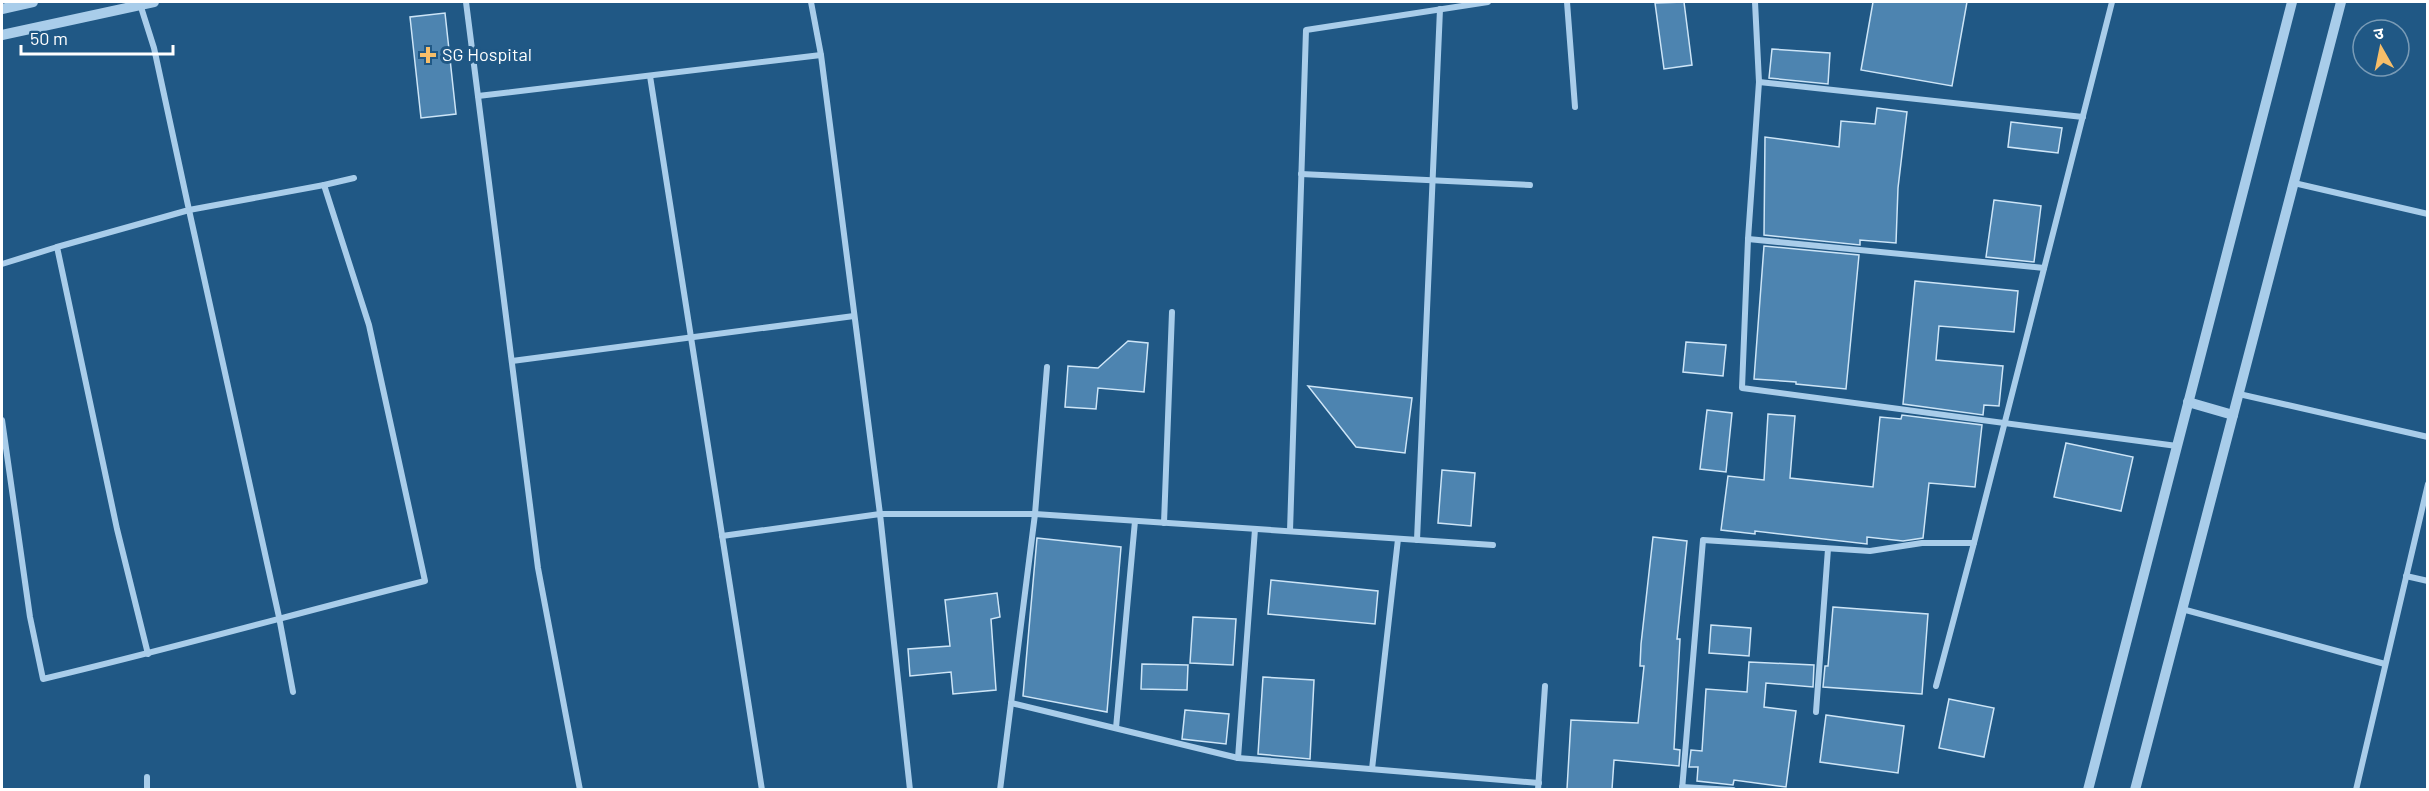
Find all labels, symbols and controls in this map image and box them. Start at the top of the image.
scale bar [21,18,172,56]
north arrow [2351,18,2411,78]
text: उ [2372,22,2385,43]
text: 50 m [30,27,68,49]
place label: SG Hospital [442,43,532,65]
marker: SG Hospital [419,46,437,64]

